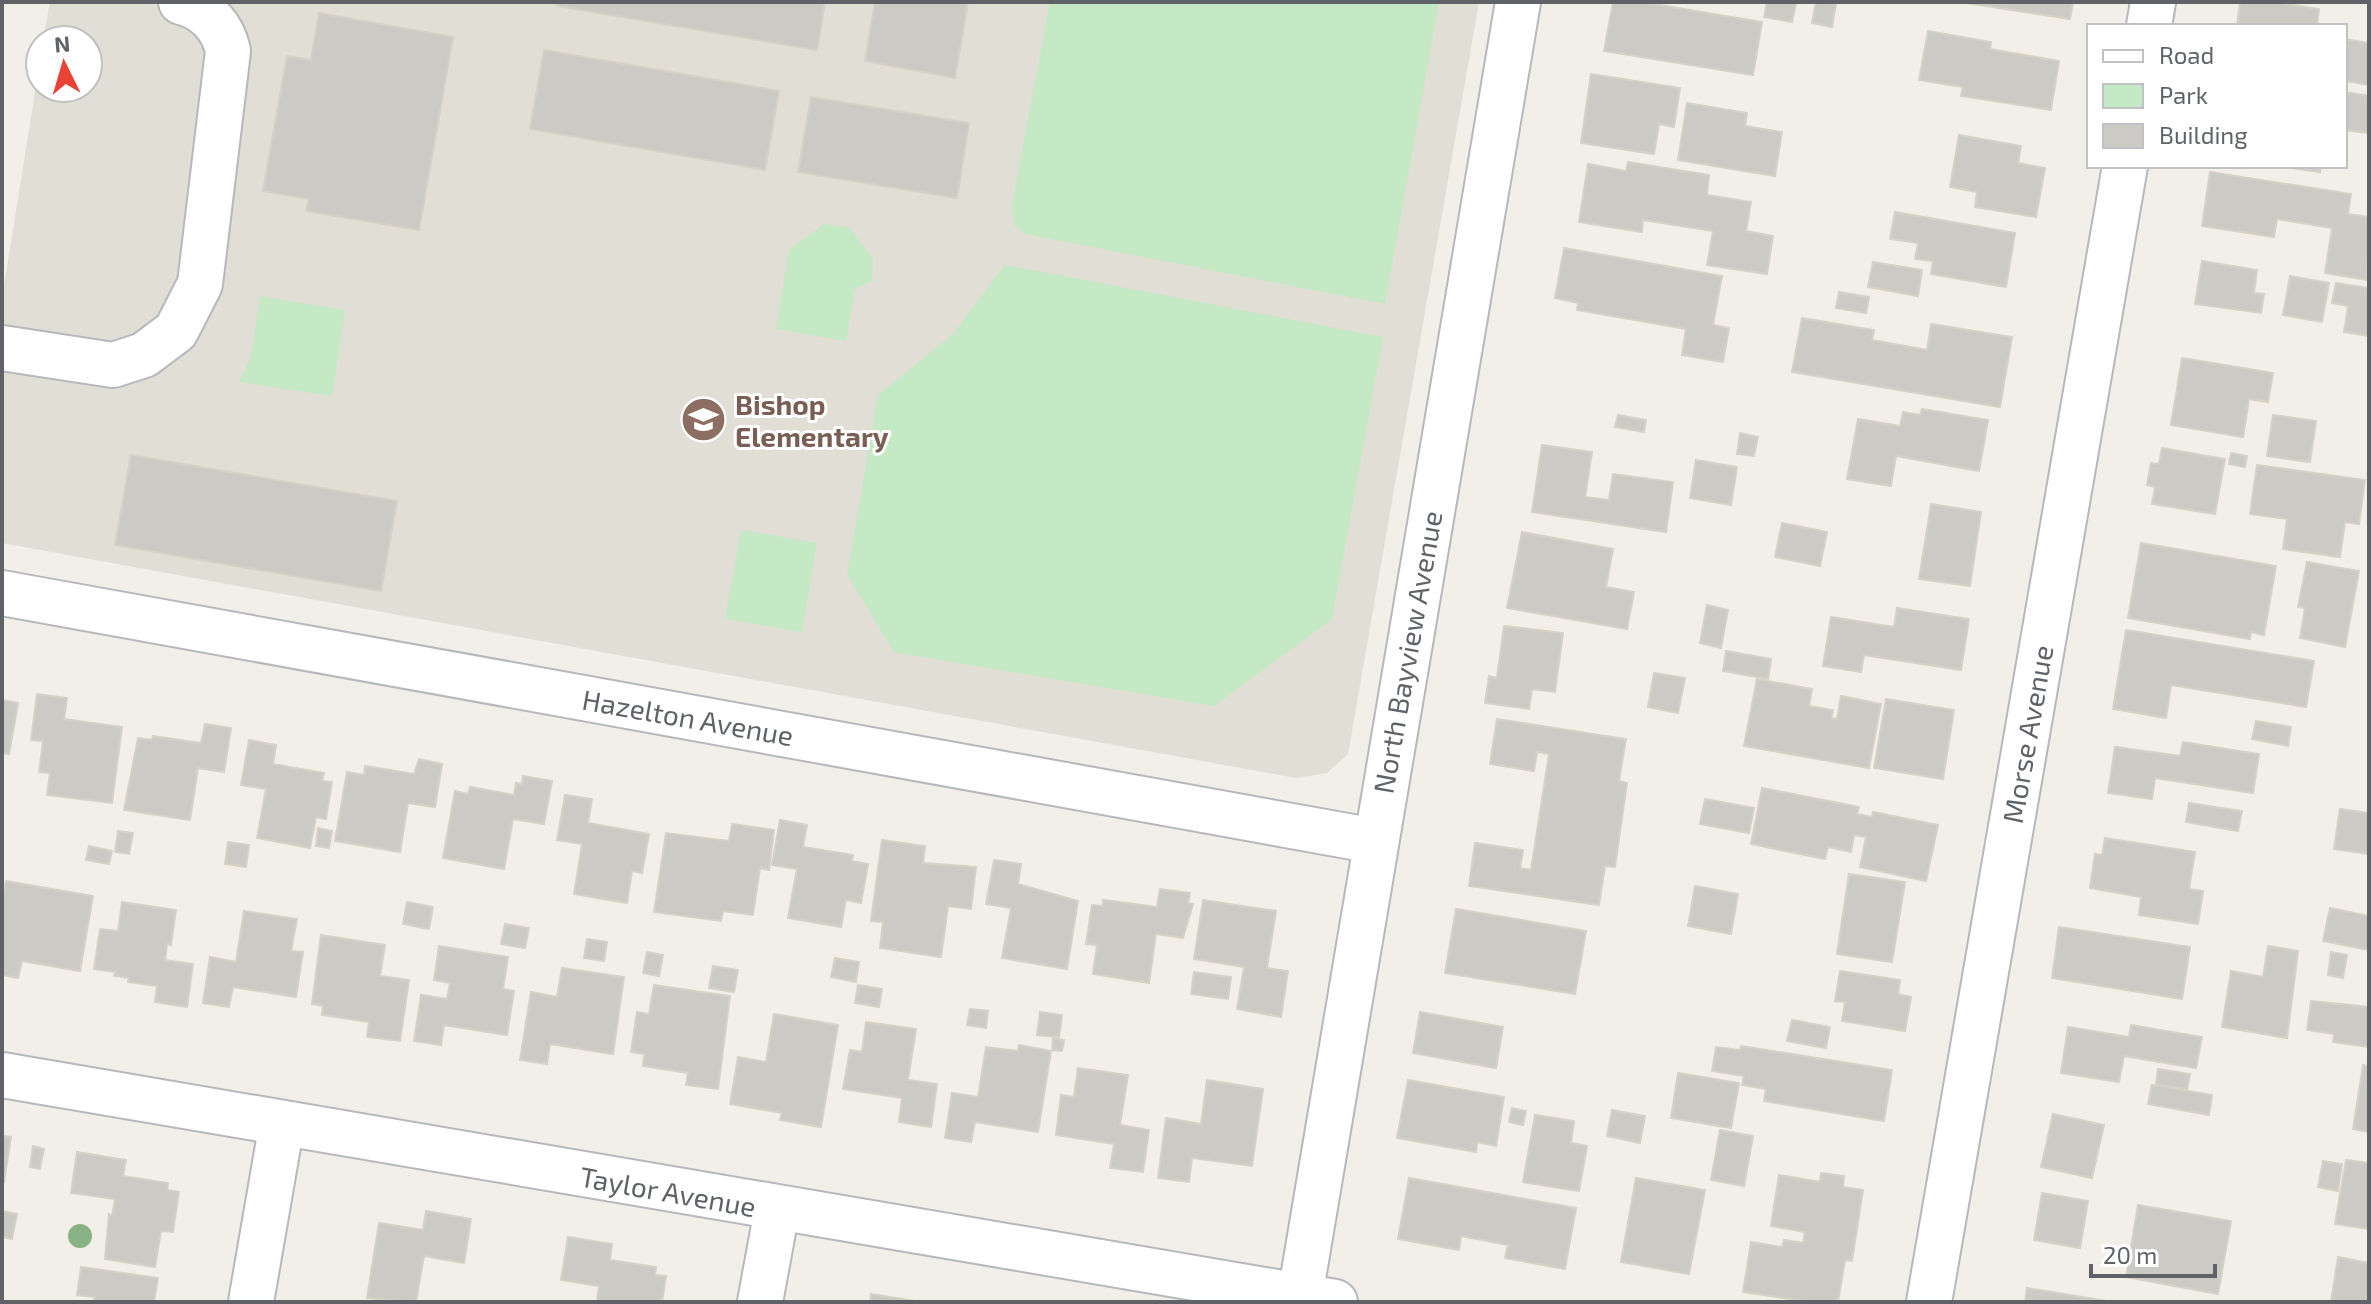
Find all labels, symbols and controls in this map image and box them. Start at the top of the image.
north arrow [24,24,104,104]
legend [2087,24,2347,168]
text: N [53,29,71,57]
text: Road [2159,40,2214,69]
text: Park [2159,80,2208,109]
text: Building [2159,120,2248,149]
place label: Bishop Elementary [735,387,889,453]
school or university icon: Bishop Elementary [680,396,728,444]
street label: North Bayview Avenue [1365,508,1449,796]
street label: Morse Avenue [1995,642,2059,826]
street label: Hazelton Avenue [580,682,796,752]
street label: Taylor Avenue [577,1159,759,1223]
scale bar [2091,1228,2215,1278]
text: 20 m [2103,1240,2157,1269]

